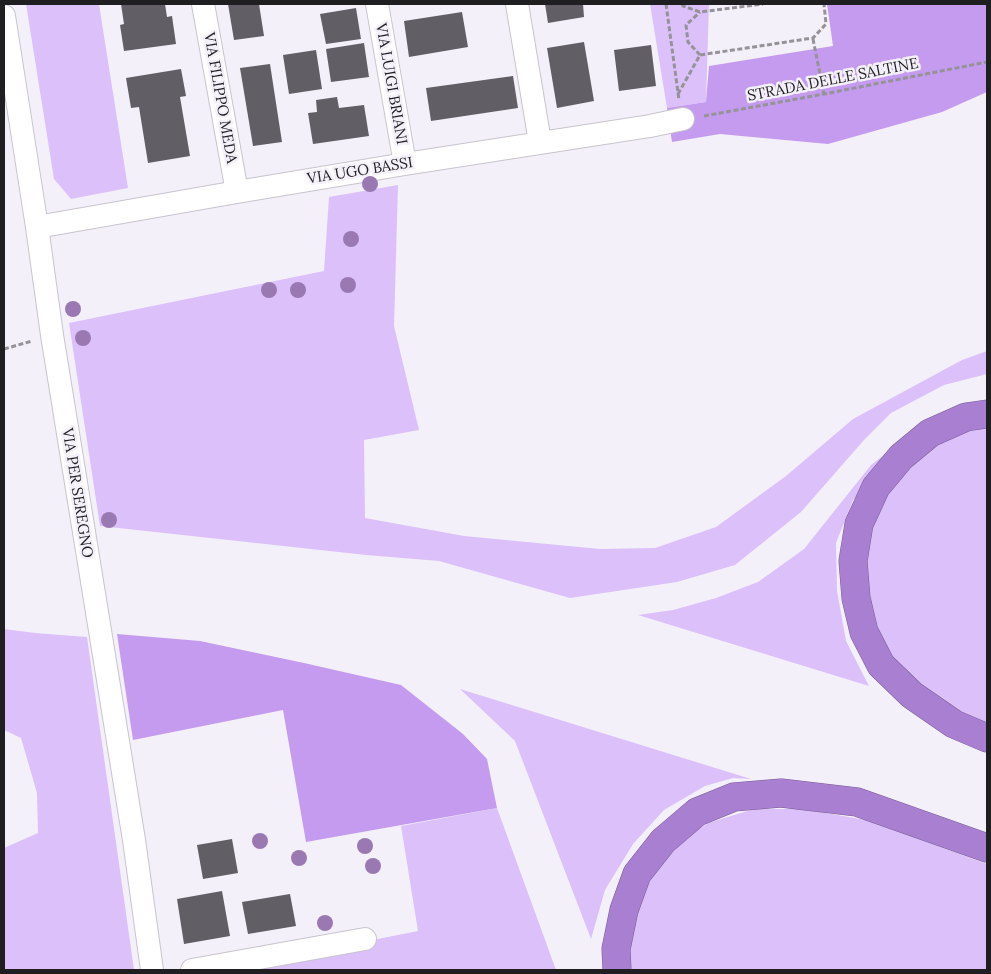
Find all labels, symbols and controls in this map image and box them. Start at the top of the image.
street label: VIA LUIGI BRIANI [371,22,411,146]
street label: VIA FILIPPO MEDA [200,31,240,165]
street label: STRADA DELLE SALTINE [746,55,920,105]
street label: VIA UGO BASSI [306,154,414,188]
street label: VIA PER SEREGNO [58,427,96,559]

